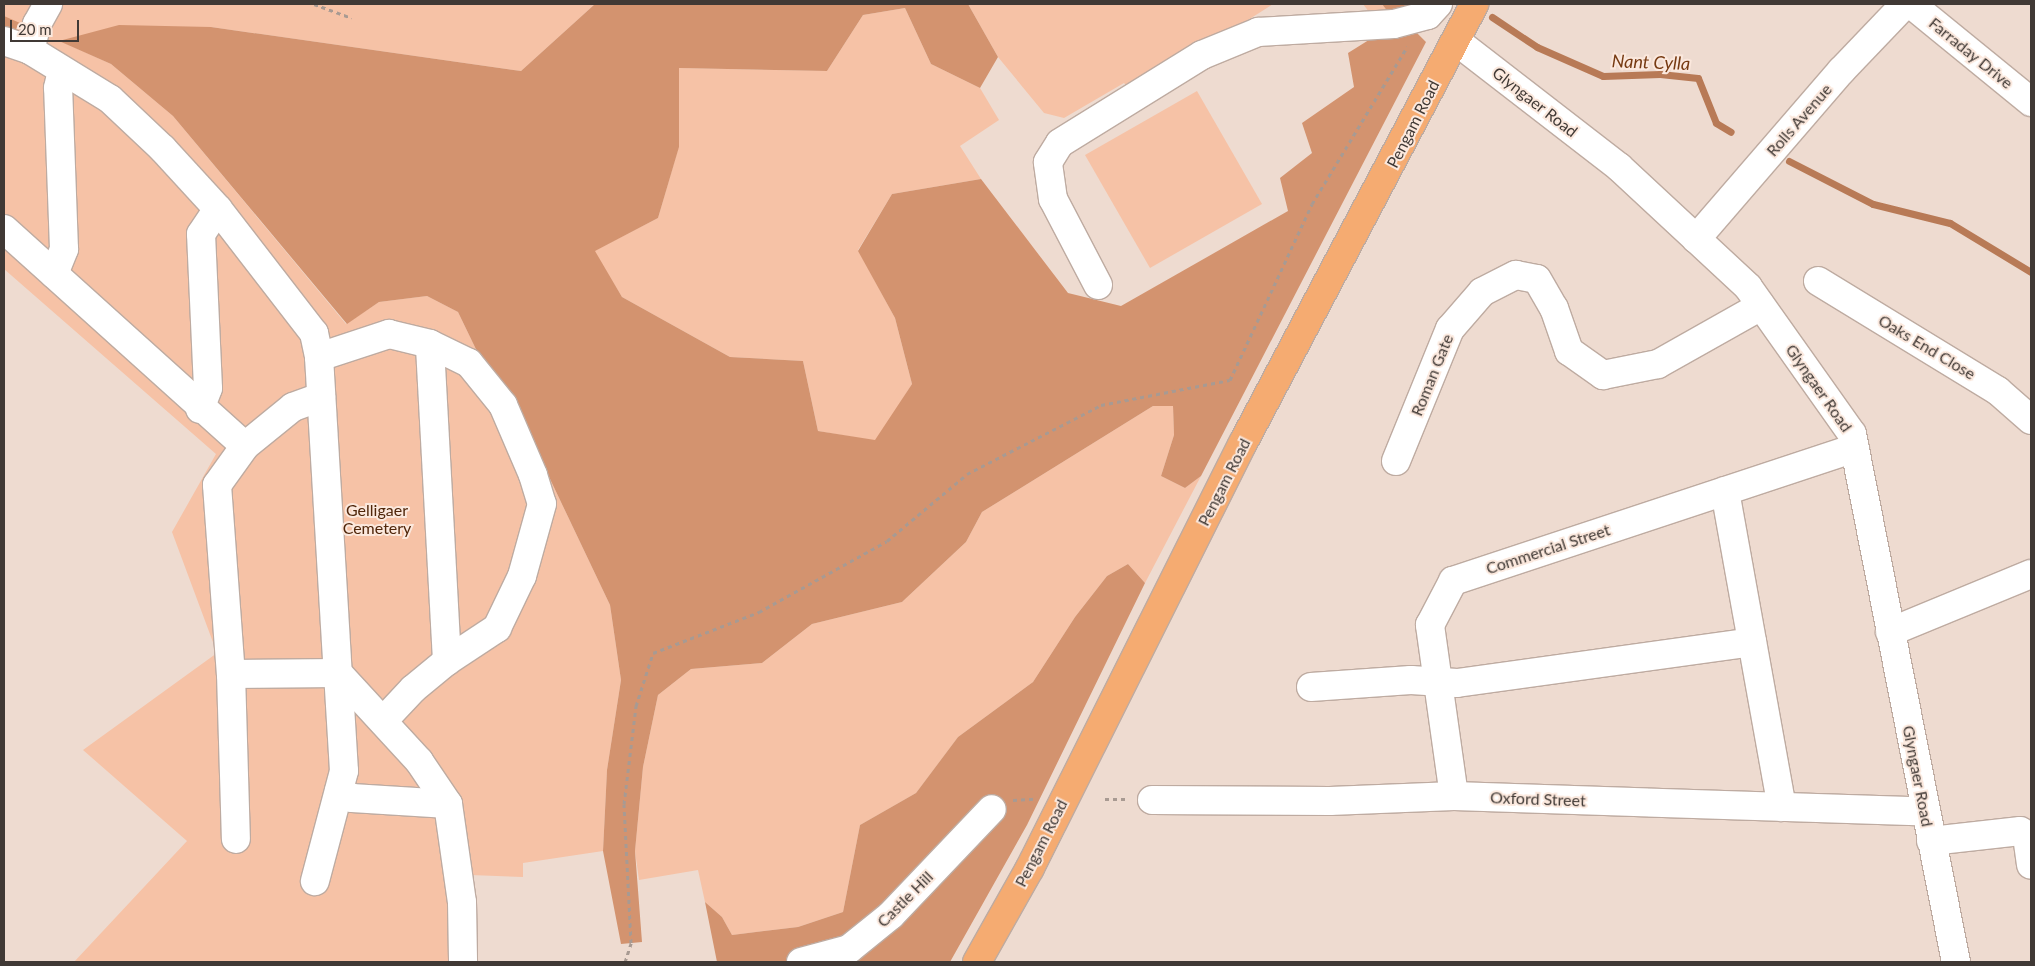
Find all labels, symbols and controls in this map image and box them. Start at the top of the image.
scale bar [12,10,81,42]
street label: Farraday Drive [1925,13,2017,93]
text: 20 m [18,20,52,38]
water label: Nant Cylla [1611,50,1691,74]
street label: Glyngaer Road [1489,63,1581,141]
street label: Pengam Road [1383,77,1443,171]
street label: Rolls Avenue [1762,80,1836,160]
street label: Oaks End Close [1875,311,1979,383]
street label: Roman Gate [1407,331,1457,419]
street label: Glyngaer Road [1782,340,1856,436]
street label: Pengam Road [1194,435,1254,529]
park label: Gelligaer Cemetery [343,500,411,538]
street label: Commercial Street [1484,520,1612,578]
street label: Glyngaer Road [1899,724,1937,828]
street label: Oxford Street [1490,788,1586,810]
street label: Pengam Road [1011,796,1071,890]
street label: Castle Hill [873,867,937,931]

